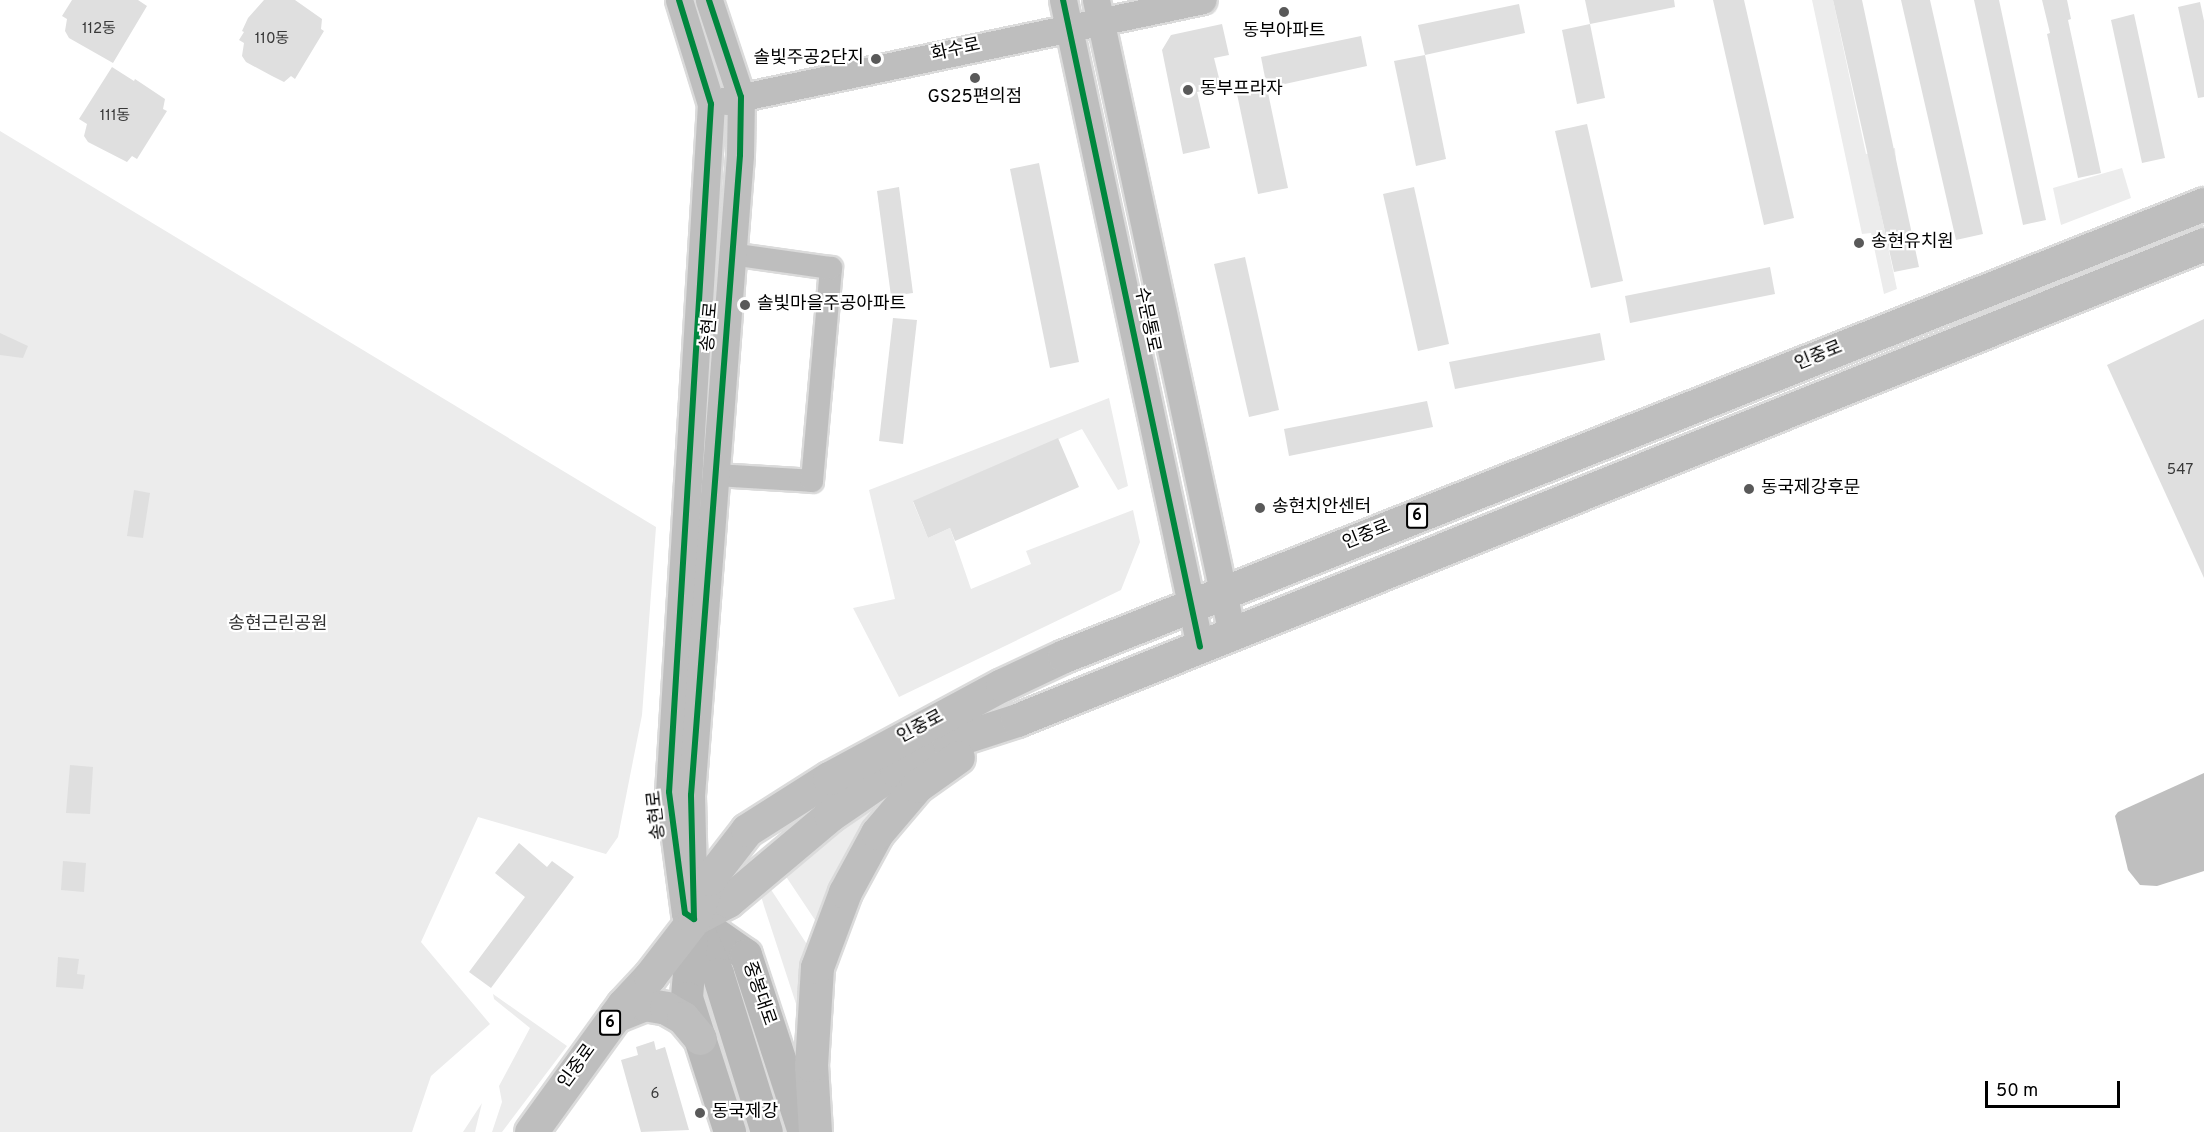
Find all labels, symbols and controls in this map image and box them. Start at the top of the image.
marker: 동부아파트 [1277,5,1291,19]
house number: 112동 [82,21,116,39]
place label: 동부아파트 [1243,21,1325,43]
house number: 110동 [255,31,289,49]
street label: 화수로 [929,35,983,67]
place label: 솔빛주공2단지 [754,48,864,70]
marker: 솔빛주공2단지 [869,52,883,66]
marker: GS25편의점 [968,71,982,85]
place label: 동부프라자 [1200,79,1283,101]
marker: 동부프라자 [1181,83,1195,97]
place label: GS25편의점 [928,87,1022,109]
house number: 111동 [100,108,130,126]
place label: 송현유치원 [1871,232,1954,254]
marker: 송현유치원 [1852,236,1866,250]
street label: 수문통로 [1129,285,1163,355]
place label: 솔빛마을주공아파트 [757,294,906,316]
marker: 솔빛마을주공아파트 [738,298,752,312]
street label: 송현로 [698,301,724,353]
street label: 인중로 [1792,338,1846,376]
house number: 547 [2167,462,2193,480]
place label: 동국제강후문 [1761,478,1860,500]
marker: 동국제강후문 [1742,482,1756,496]
place label: 송현치안센터 [1272,497,1371,519]
marker: 송현치안센터 [1253,501,1267,515]
road number: 6 [1405,503,1429,529]
street label: 인중로 [1340,517,1394,555]
park label: 송현근린공원 [228,614,328,636]
street label: 인중로 [894,707,948,749]
street label: 송현로 [645,789,671,841]
street label: 중봉대로 [737,959,779,1029]
road number: 6 [598,1010,622,1036]
street label: 인중로 [555,1041,601,1093]
scale bar [1988,1069,2123,1107]
text: 50 m [1996,1080,2038,1103]
house number: 6 [651,1086,659,1104]
place label: 동국제강 [712,1102,778,1124]
marker: 동국제강 [693,1106,707,1120]

